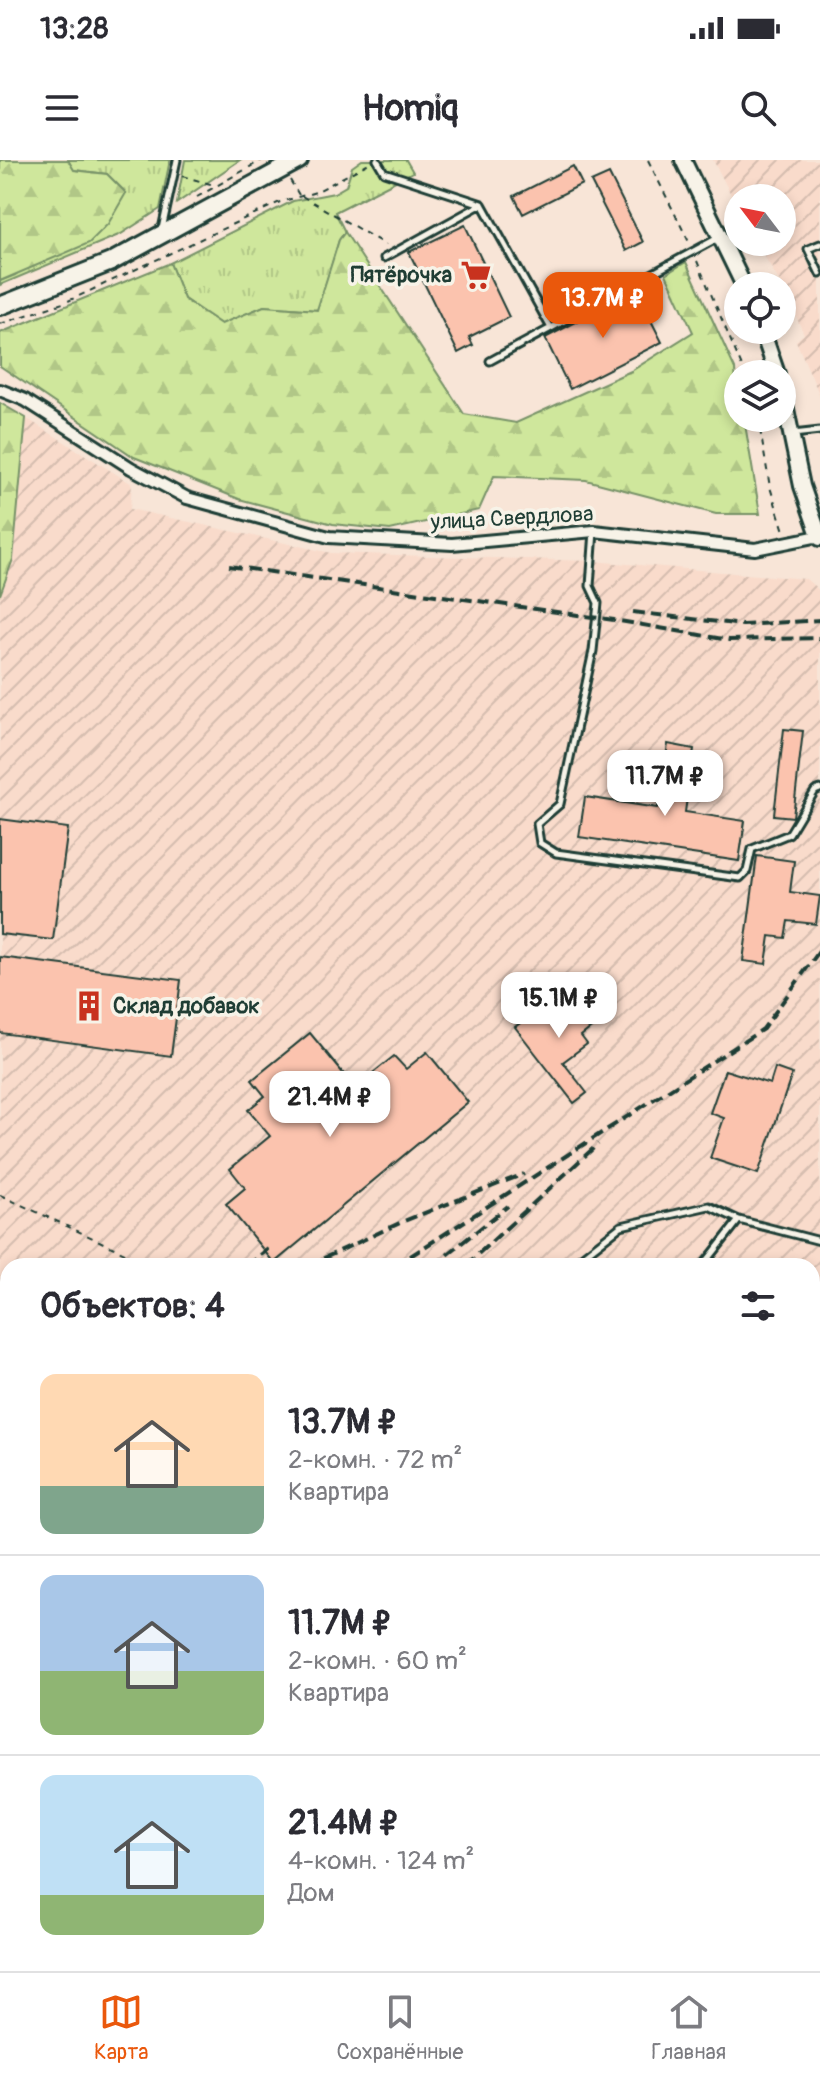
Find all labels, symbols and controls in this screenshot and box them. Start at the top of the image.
text: 13:28 [40,10,108,47]
icon: menu [40,86,84,130]
text: Homiq [362,86,458,131]
icon: search [736,86,780,130]
north arrow [724,184,796,256]
map controls [724,184,796,432]
supermarket icon: Пятёрочка [459,258,493,292]
place label: Пятёрочка [351,261,452,289]
pin: 13.7M ₽ [529,272,677,340]
button: locate [724,272,796,344]
text: 13.7M ₽ [561,282,645,314]
button: layers [724,360,796,432]
street label: улица Свердлова [429,500,594,536]
pin: 11.7M ₽ [591,750,739,818]
text: 11.7M ₽ [625,760,705,792]
pin: 15.1M ₽ [485,972,633,1040]
text: 15.1M ₽ [519,982,599,1014]
building icon: Склад добавок [72,989,106,1023]
place label: Склад добавок [113,992,260,1020]
pin: 21.4M ₽ [256,1071,404,1139]
text: 21.4M ₽ [287,1081,373,1113]
icon: filters [736,1284,780,1328]
text: Объектов: 4 [40,1285,225,1328]
text: 13.7M ₽ [288,1401,398,1444]
icon: home [104,1406,200,1502]
text: 2-комн. · 72 m² [288,1444,462,1476]
text: Квартира [288,1476,389,1508]
text: 11.7M ₽ [288,1602,392,1645]
icon: home [104,1607,200,1703]
text: 2-комн. · 60 m² [288,1645,467,1677]
text: Квартира [288,1677,389,1709]
text: 21.4M ₽ [288,1802,400,1845]
icon: home [104,1807,200,1903]
text: 4-комн. · 124 m² [288,1845,474,1877]
text: Дом [288,1877,335,1909]
tab: Карта [94,1990,149,2066]
tab: Сохранённые [336,1990,463,2066]
tab: Главная [651,1990,726,2066]

